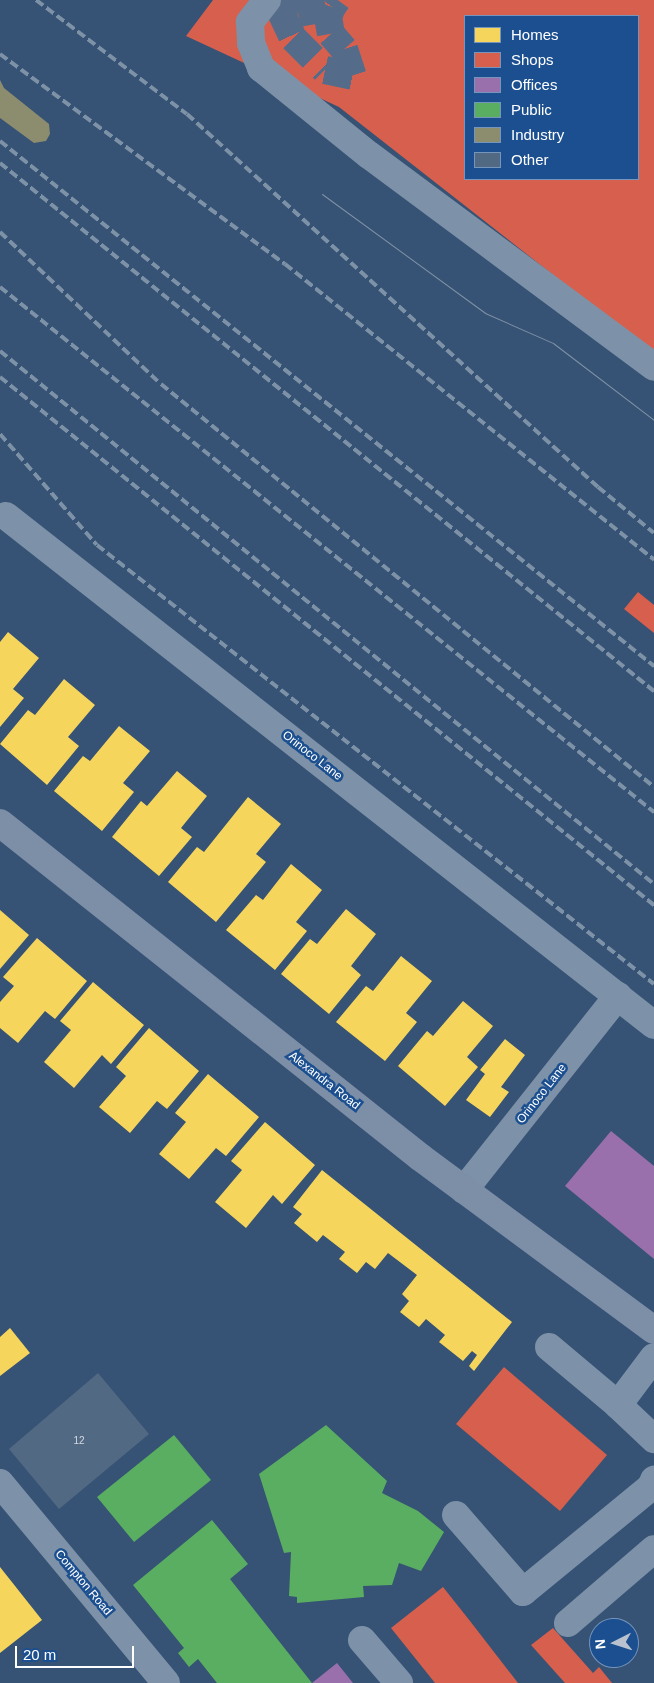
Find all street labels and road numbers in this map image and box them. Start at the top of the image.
street label: Orinoco Lane [279,728,345,784]
street label: Alexandra Road [286,1049,362,1113]
street label: Orinoco Lane [514,1061,570,1127]
street label: Compton Road [52,1547,114,1619]

